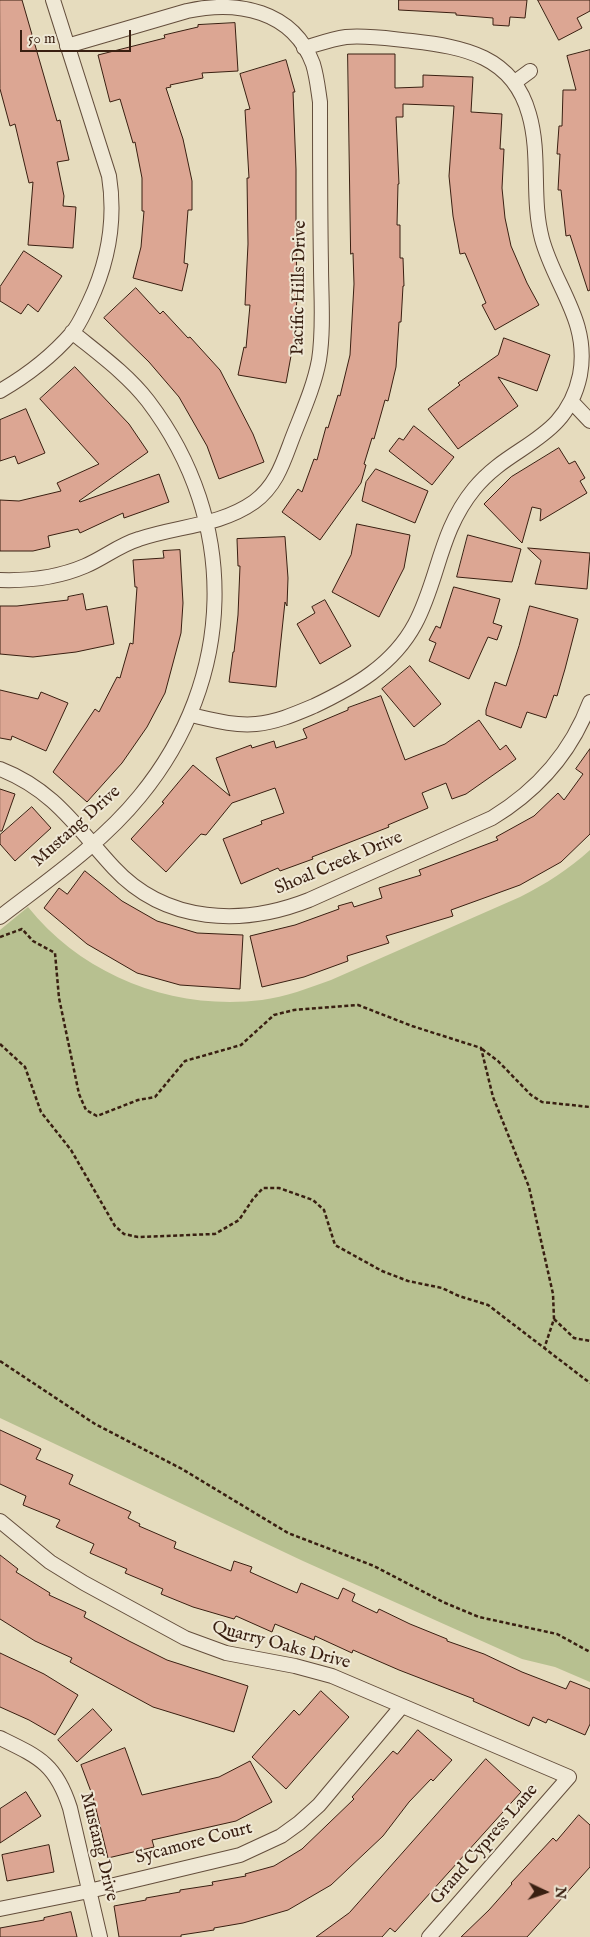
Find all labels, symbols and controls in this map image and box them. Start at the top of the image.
scale bar [22,20,134,52]
text: 50 m [28,29,56,48]
street label: Pacific Hills Drive [288,220,312,356]
street label: Mustang Drive [28,782,126,872]
street label: Shoal Creek Drive [272,827,406,901]
street label: Quarry Oaks Drive [209,1617,353,1675]
street label: Grand Cypress Lane [427,1780,543,1910]
street label: Mustang Drive [74,1790,122,1904]
street label: Sycamore Court [133,1818,255,1870]
north arrow [520,1867,570,1917]
text: N [551,1886,569,1899]

